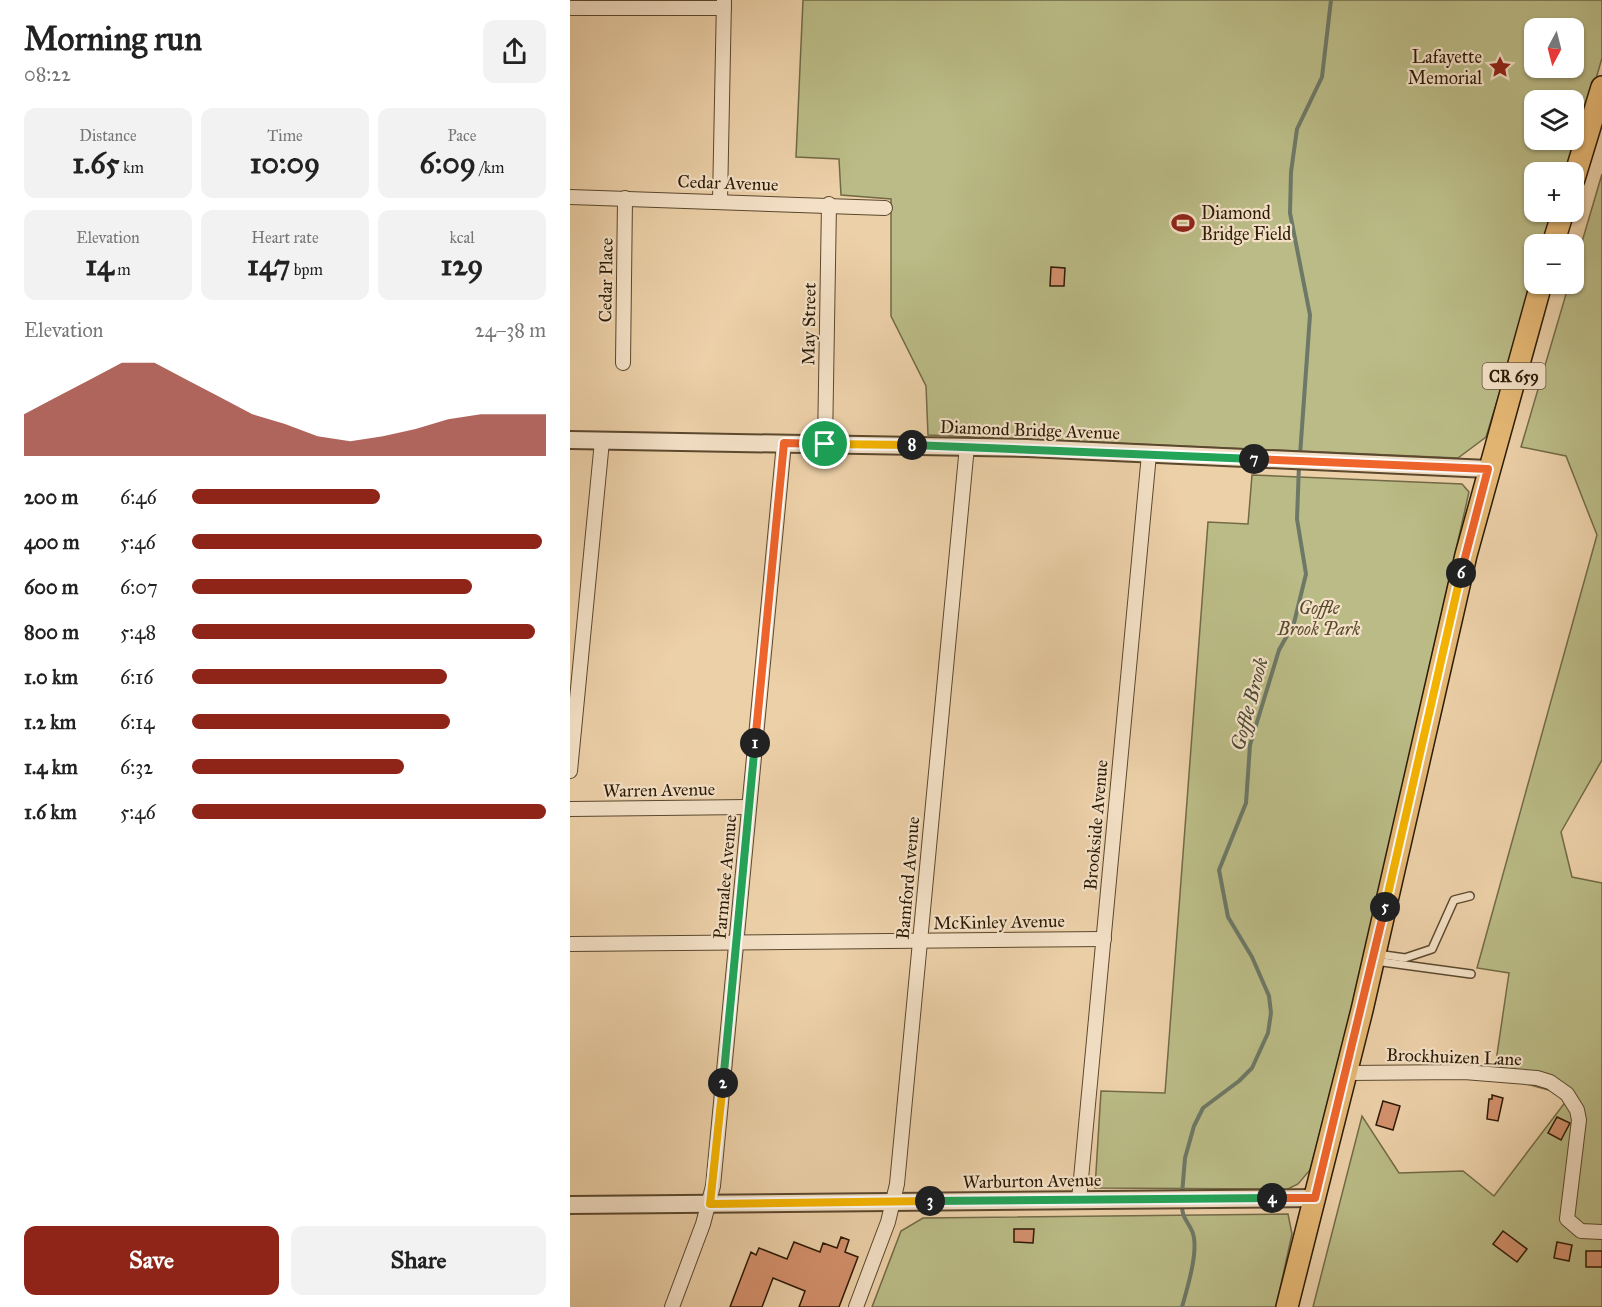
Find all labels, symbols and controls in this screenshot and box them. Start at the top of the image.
north arrow [1524,18,1584,78]
map controls [1524,18,1584,294]
text: Morning run [24,19,202,59]
button: share [483,20,546,83]
place label: Lafayette Memorial [1408,46,1482,89]
place icon: Lafayette Memorial [1487,54,1513,80]
text: 08:22 [24,62,71,86]
button: layers [1524,90,1584,150]
text: Distance [79,126,137,145]
text: Time [267,126,303,145]
text: Pace [447,126,477,145]
text: 1.65 [72,145,120,181]
text: 10:09 [250,145,320,181]
text: 6:09 [419,145,476,181]
text: km [120,158,144,177]
text: /km [476,158,505,177]
button: + [1524,162,1584,222]
street label: Cedar Avenue [677,170,779,196]
place label: Diamond Bridge Field [1201,202,1291,246]
sports icon: Diamond Bridge Field [1170,210,1196,236]
text: Elevation [76,228,140,247]
text: Heart rate [251,228,319,247]
text: kcal [449,228,475,247]
button: − [1524,234,1584,294]
street label: Cedar Place [594,237,618,323]
text: 14 [85,247,114,283]
text: 147 [247,247,290,283]
text: 129 [441,247,483,283]
text: m [114,260,131,279]
text: bpm [290,260,323,279]
street label: May Street [797,282,821,366]
text: Elevation [24,318,103,342]
text: 24–38 m [475,318,546,342]
road number: CR 659 [1482,363,1546,389]
street label: Diamond Bridge Avenue [940,416,1120,445]
pin [799,418,850,469]
icon: arrive [808,427,841,460]
pin: 8 [897,430,927,460]
text: 8 [908,435,916,454]
pin: 7 [1239,444,1269,474]
text: 7 [1250,449,1258,468]
text: 200 m [24,485,78,509]
text: 6:46 [120,485,157,509]
text: 400 m [24,530,80,554]
text: 5:46 [120,530,156,554]
pin: 6 [1446,558,1476,588]
text: 6 [1457,563,1465,582]
text: 600 m [24,575,79,599]
text: 6:07 [120,575,158,599]
park label: Goffle Brook Park [1277,597,1360,640]
text: 800 m [24,620,79,644]
text: 5:48 [120,620,156,644]
water label: Goffle Brook [1225,655,1273,753]
text: 1.0 km [24,665,78,689]
text: 6:16 [120,665,153,689]
text: 1.2 km [24,710,76,734]
text: 6:14 [120,710,154,734]
pin: 1 [740,728,770,758]
text: 1 [752,733,758,752]
text: 1.4 km [24,755,78,779]
text: 6:32 [120,755,153,779]
street label: Brookside Avenue [1079,759,1113,891]
street label: Warren Avenue [603,778,715,802]
text: 1.6 km [24,800,77,824]
text: 5:46 [120,800,156,824]
street label: Parmalee Avenue [709,814,741,940]
street label: Bamford Avenue [892,816,924,940]
pin: 5 [1370,892,1400,922]
text: 5 [1381,897,1389,916]
street label: McKinley Avenue [933,910,1065,934]
street label: Brockhuizen Lane [1386,1044,1522,1070]
pin: 2 [708,1068,738,1098]
text: 2 [719,1073,727,1092]
street label: Warburton Avenue [962,1169,1102,1193]
pin: 4 [1257,1183,1287,1213]
pin: 3 [915,1186,945,1216]
text: 4 [1268,1188,1276,1207]
text: 3 [927,1191,933,1210]
button: Save [24,1226,279,1295]
button: Share [291,1226,546,1295]

